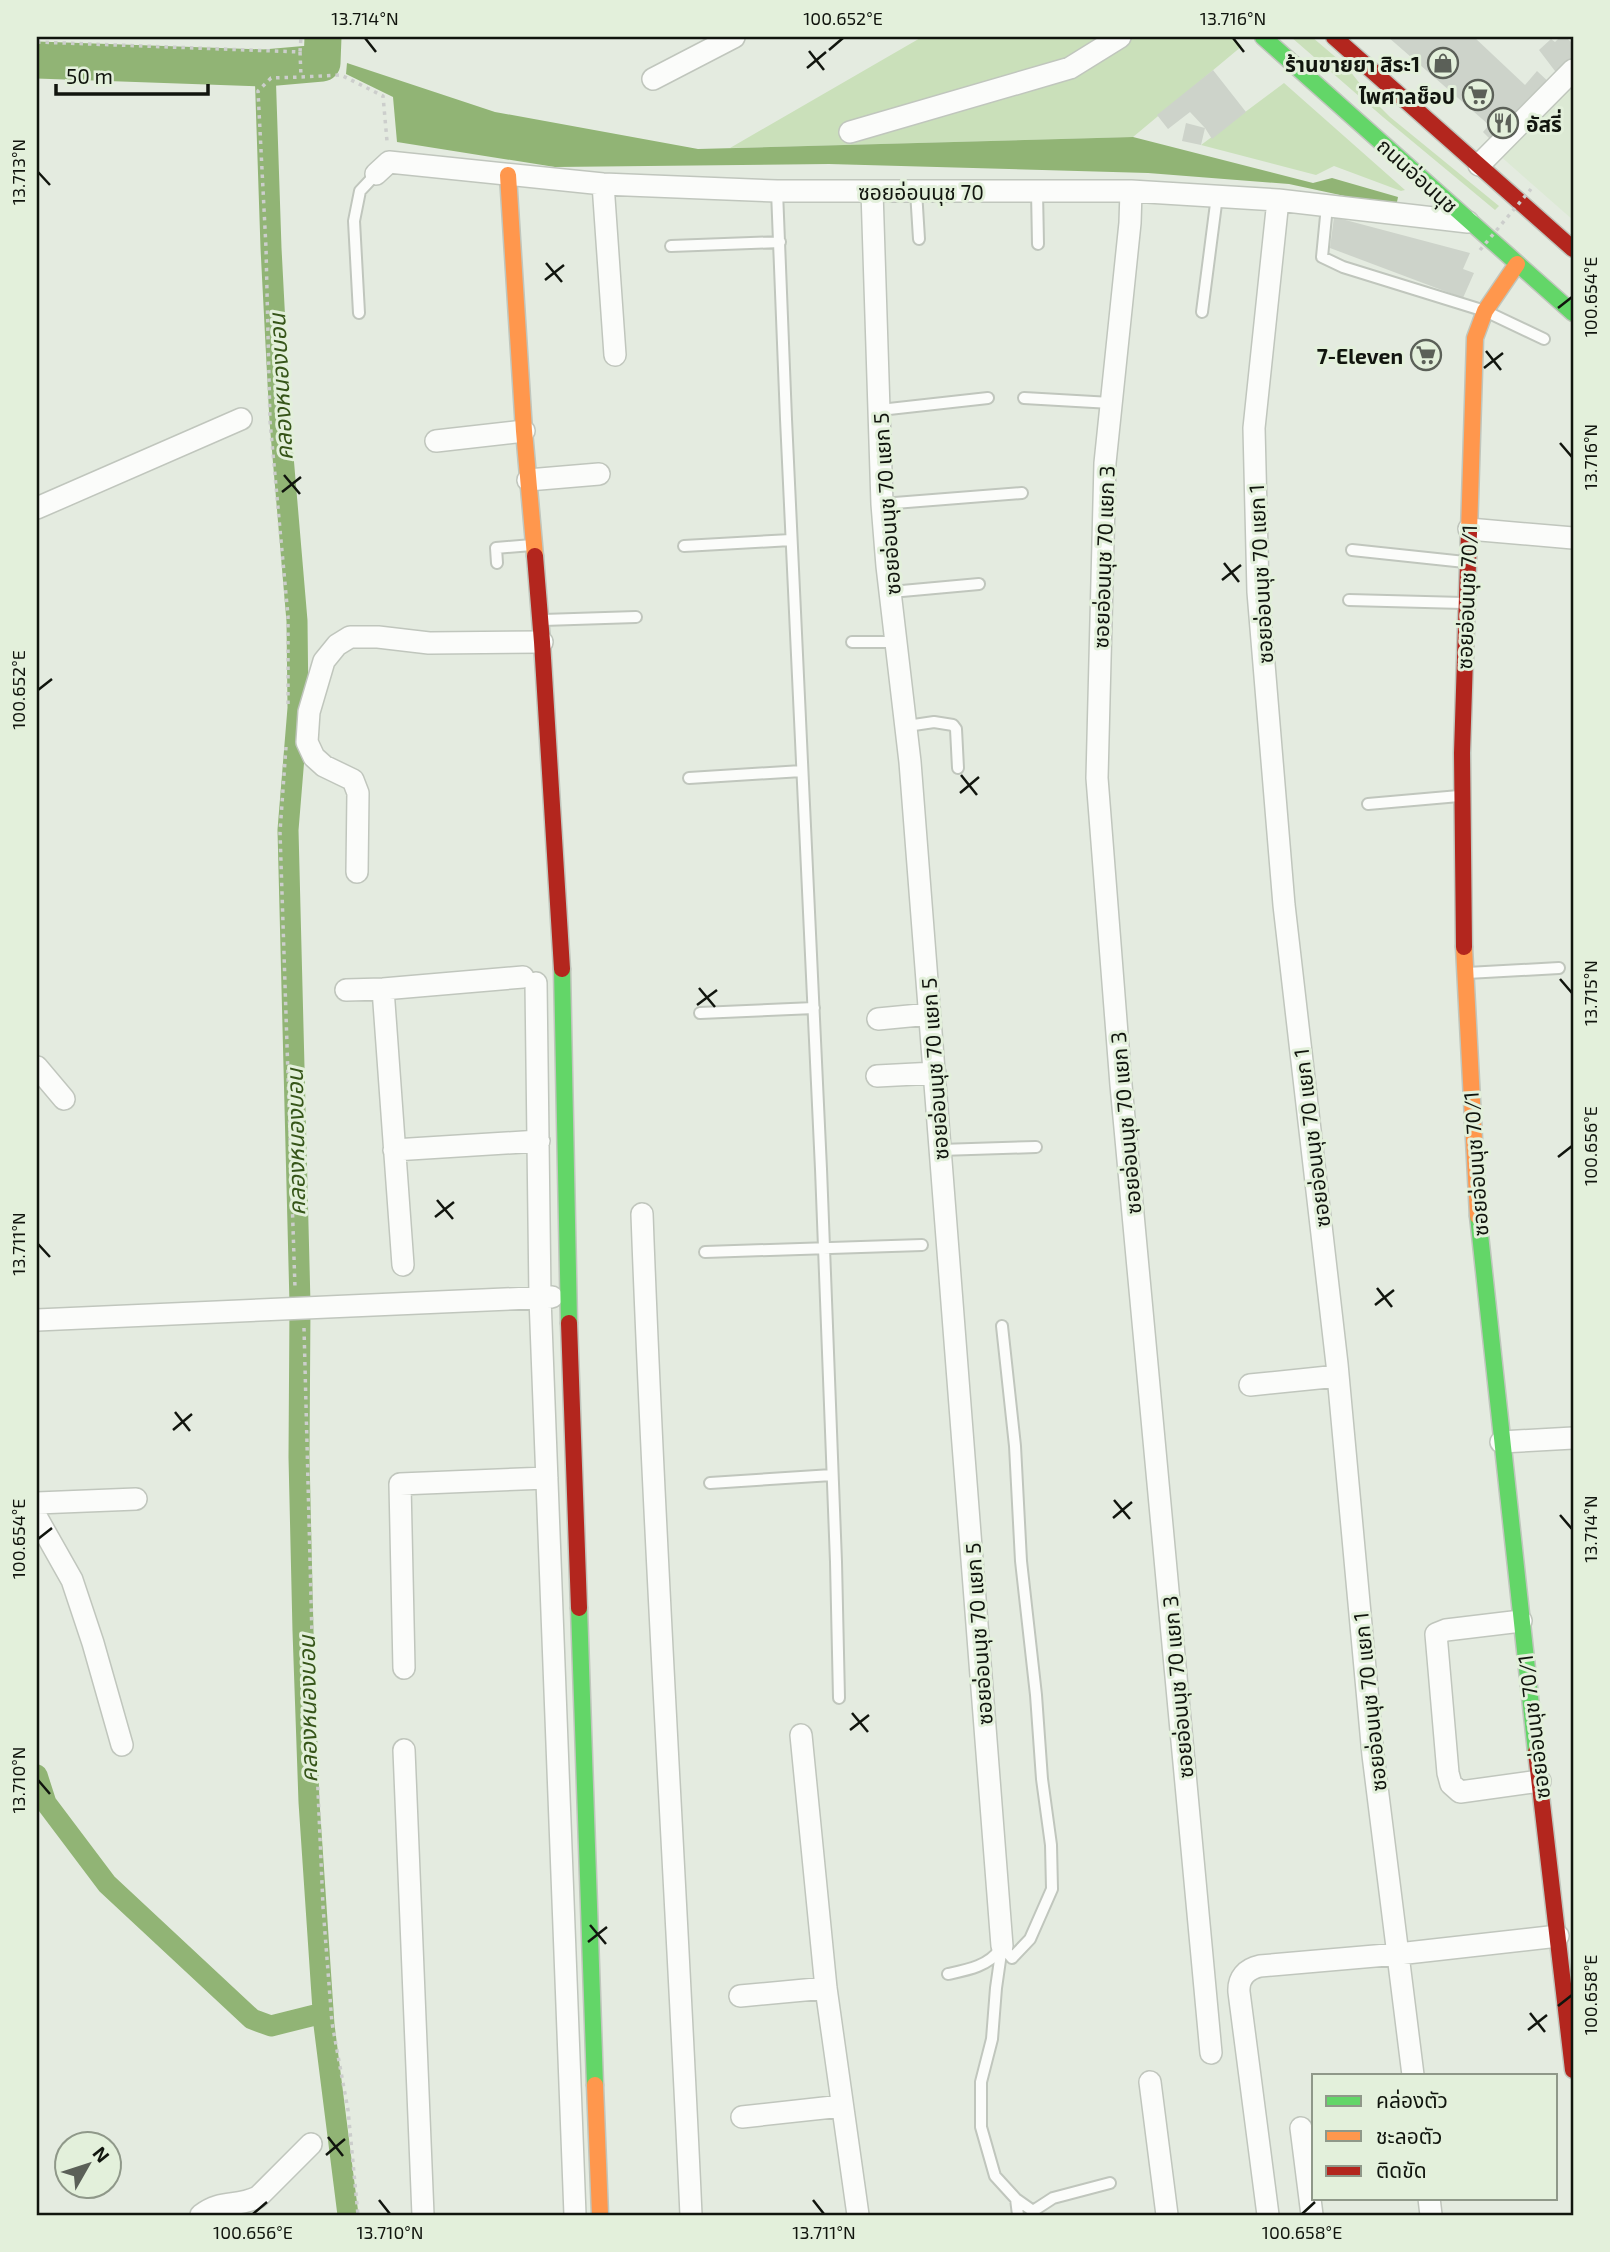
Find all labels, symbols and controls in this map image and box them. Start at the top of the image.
text: 13.714°N [331,7,399,29]
text: 100.652°E [803,7,883,29]
text: 13.716°N [1200,7,1266,29]
shop icon: ร้านขายยา สิระ1 [1426,46,1460,80]
place label: ร้านขายยา สิระ1 [1285,51,1420,76]
scale bar [56,52,208,96]
text: 50 m [66,63,113,88]
supermarket icon: ไพศาลช็อป [1461,78,1495,112]
place label: ไพศาลช็อป [1359,83,1455,108]
restaurant icon: อัสรี่ [1486,106,1520,140]
place label: อัสรี่ [1526,109,1562,136]
street label: ถนนอ่อนนุช [1371,132,1463,219]
text: 13.713°N [7,139,29,205]
street label: ซอยอ่อนนุช 70 [858,179,984,206]
text: 100.654°E [1579,257,1601,337]
water label: คลองหนองบอน [262,311,298,461]
supermarket icon: 7-Eleven [1409,338,1443,372]
place label: 7-Eleven [1317,343,1403,368]
street label: ซอยอ่อนนุช 70 แยก 5 [867,412,907,596]
text: 13.716°N [1579,424,1601,490]
street label: ซอยอ่อนนุช 70 แยก 3 [1087,465,1121,649]
street label: ซอยอ่อนนุช 70 แยก 1 [1243,483,1279,664]
street label: ซอยอ่อนนุช 70/1 [1451,524,1483,670]
text: 100.652°E [7,650,29,730]
text: 13.715°N [1579,960,1601,1026]
street label: ซอยอ่อนนุช 70 แยก 5 [915,977,955,1161]
street label: ซอยอ่อนนุช 70 แยก 3 [1105,1031,1147,1215]
street label: ซอยอ่อนนุช 70 แยก 1 [1288,1047,1336,1229]
water label: คลองหนองบอน [280,1066,310,1216]
street label: ซอยอ่อนนุช 70/1 [1457,1091,1495,1237]
text: 100.656°E [1579,1106,1601,1186]
text: 13.711°N [7,1212,29,1276]
text: 13.714°N [1579,1495,1601,1563]
text: 100.654°E [7,1499,29,1579]
street label: ซอยอ่อนนุช 70 แยก 5 [959,1542,999,1726]
street label: ซอยอ่อนนุช 70 แยก 3 [1157,1595,1199,1779]
street label: ซอยอ่อนนุช 70 แยก 1 [1347,1611,1393,1793]
water label: คลองหนองบอน [292,1633,322,1783]
street label: ซอยอ่อนนุช 70/1 [1512,1653,1556,1800]
text: 13.710°N [7,1746,29,1814]
text: 100.658°E [1579,1955,1601,2035]
legend [1312,2074,1558,2200]
text: คล่องตัว [1376,2087,1448,2112]
text: ชะลอตัว [1376,2123,1442,2148]
north arrow [52,2130,122,2200]
text: N [88,2141,115,2167]
text: ติดขัด [1376,2157,1427,2182]
text: 100.656°E [213,2221,293,2243]
text: 13.710°N [356,2221,424,2243]
text: 13.711°N [792,2221,856,2243]
text: 100.658°E [1262,2221,1342,2243]

